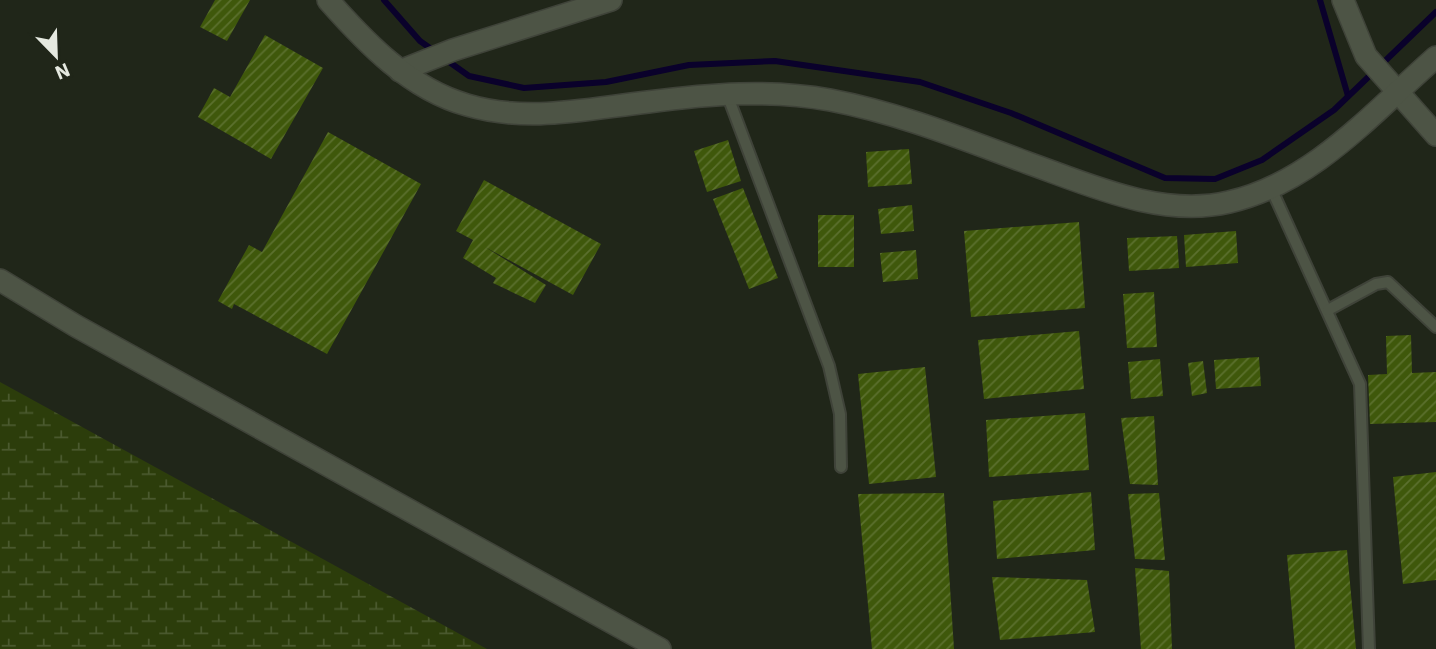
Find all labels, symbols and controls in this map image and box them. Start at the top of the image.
north arrow [21,21,91,91]
text: N [52,58,74,85]

